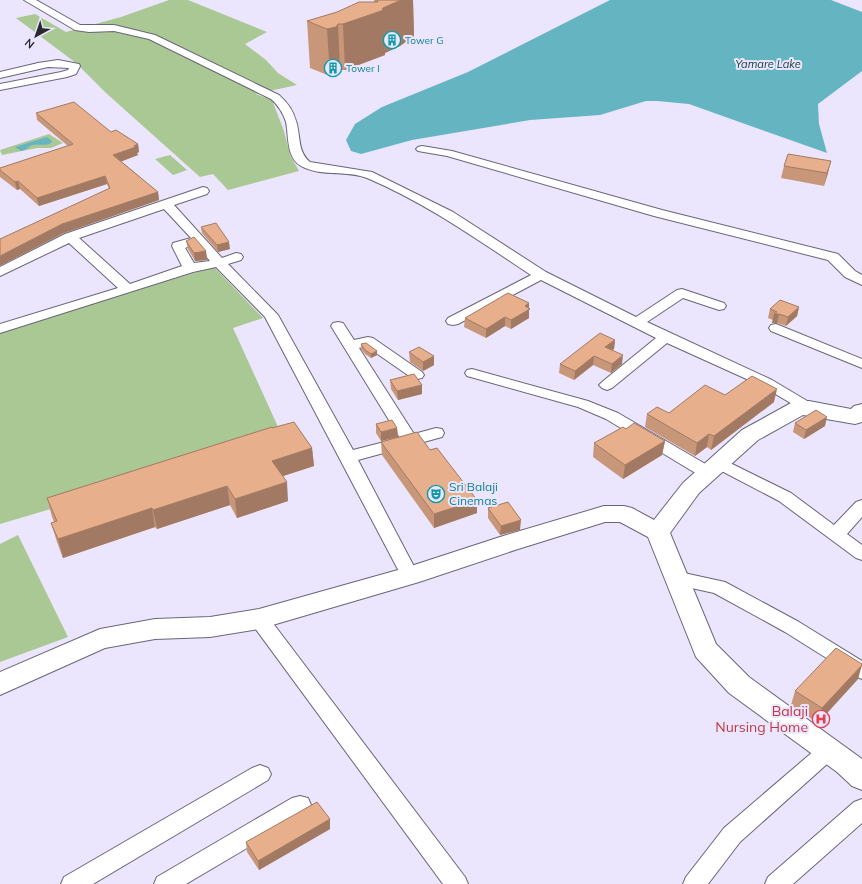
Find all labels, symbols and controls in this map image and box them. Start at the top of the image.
north arrow [16,16,56,56]
building icon: Tower G [382,30,402,50]
place label: Tower G [405,34,444,47]
text: N [22,36,37,52]
water label: Yamare Lake [735,57,801,71]
building icon: Tower I [323,58,343,78]
place label: Tower I [346,62,380,75]
place label: Sri Balaji Cinemas [449,479,498,508]
theatre icon: Sri Balaji Cinemas [426,484,446,504]
place label: Balaji Nursing Home [715,702,808,736]
hospital icon: Balaji Nursing Home [811,709,831,729]

